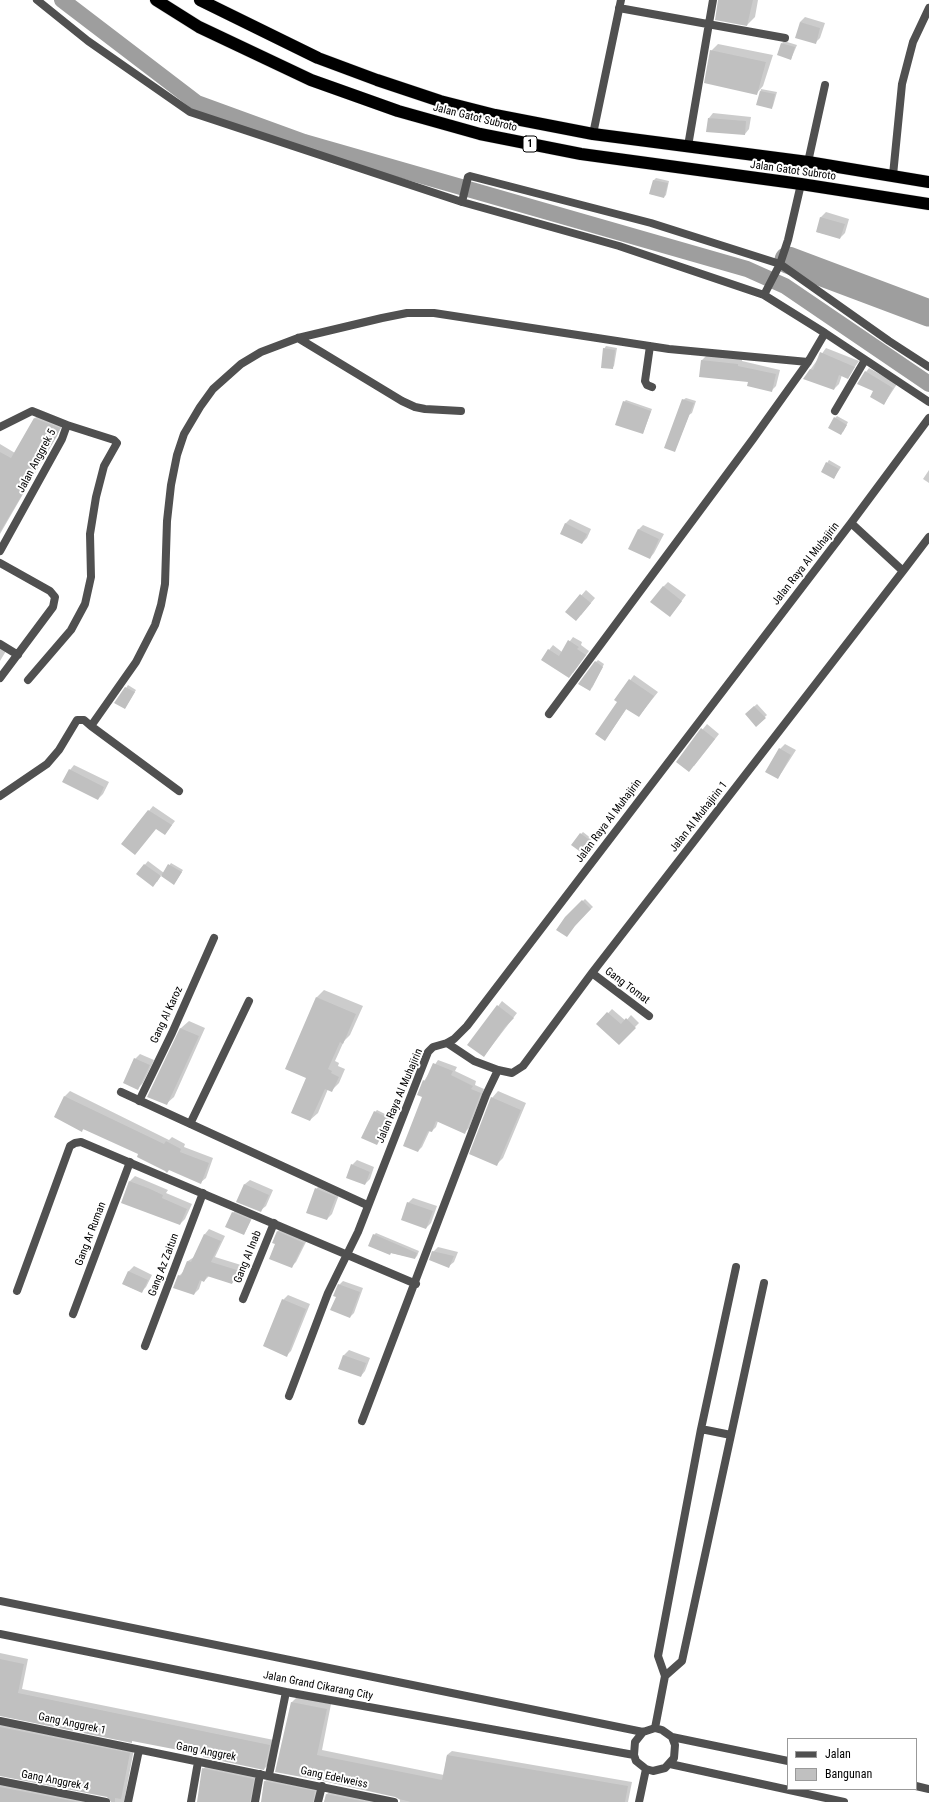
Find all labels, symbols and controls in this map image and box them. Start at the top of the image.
street label: Jalan Gatot Subroto [432,101,518,135]
road number: 1 [523,136,537,152]
street label: Jalan Gatot Subroto [749,158,837,184]
street label: Jalan Anggrek 5 [15,427,59,495]
street label: Jalan Raya Al Muhajirin [770,520,842,608]
street label: Jalan Raya Al Muhajirin [573,777,645,865]
street label: Jalan Al Muhajirin 1 [667,779,731,855]
street label: Gang Tomat [602,965,652,1007]
street label: Gang Al Karoz [148,984,186,1046]
street label: Jalan Raya Al Muhajirin [374,1047,426,1145]
street label: Gang Ar Ruman [73,1200,109,1268]
street label: Gang AI Inab [231,1229,265,1285]
street label: Gang Az Zaitun [146,1232,182,1298]
street label: Jalan Grand Cikarang City [262,1669,374,1703]
street label: Gang Anggrek 1 [37,1710,107,1738]
legend [787,1738,917,1790]
street label: Gang Anggrek [175,1740,237,1764]
text: Jalan [825,1747,851,1761]
street label: Gang Edelweiss [299,1764,369,1792]
text: Bangunan [825,1767,872,1781]
street label: Gang Anggrek 4 [20,1768,90,1794]

